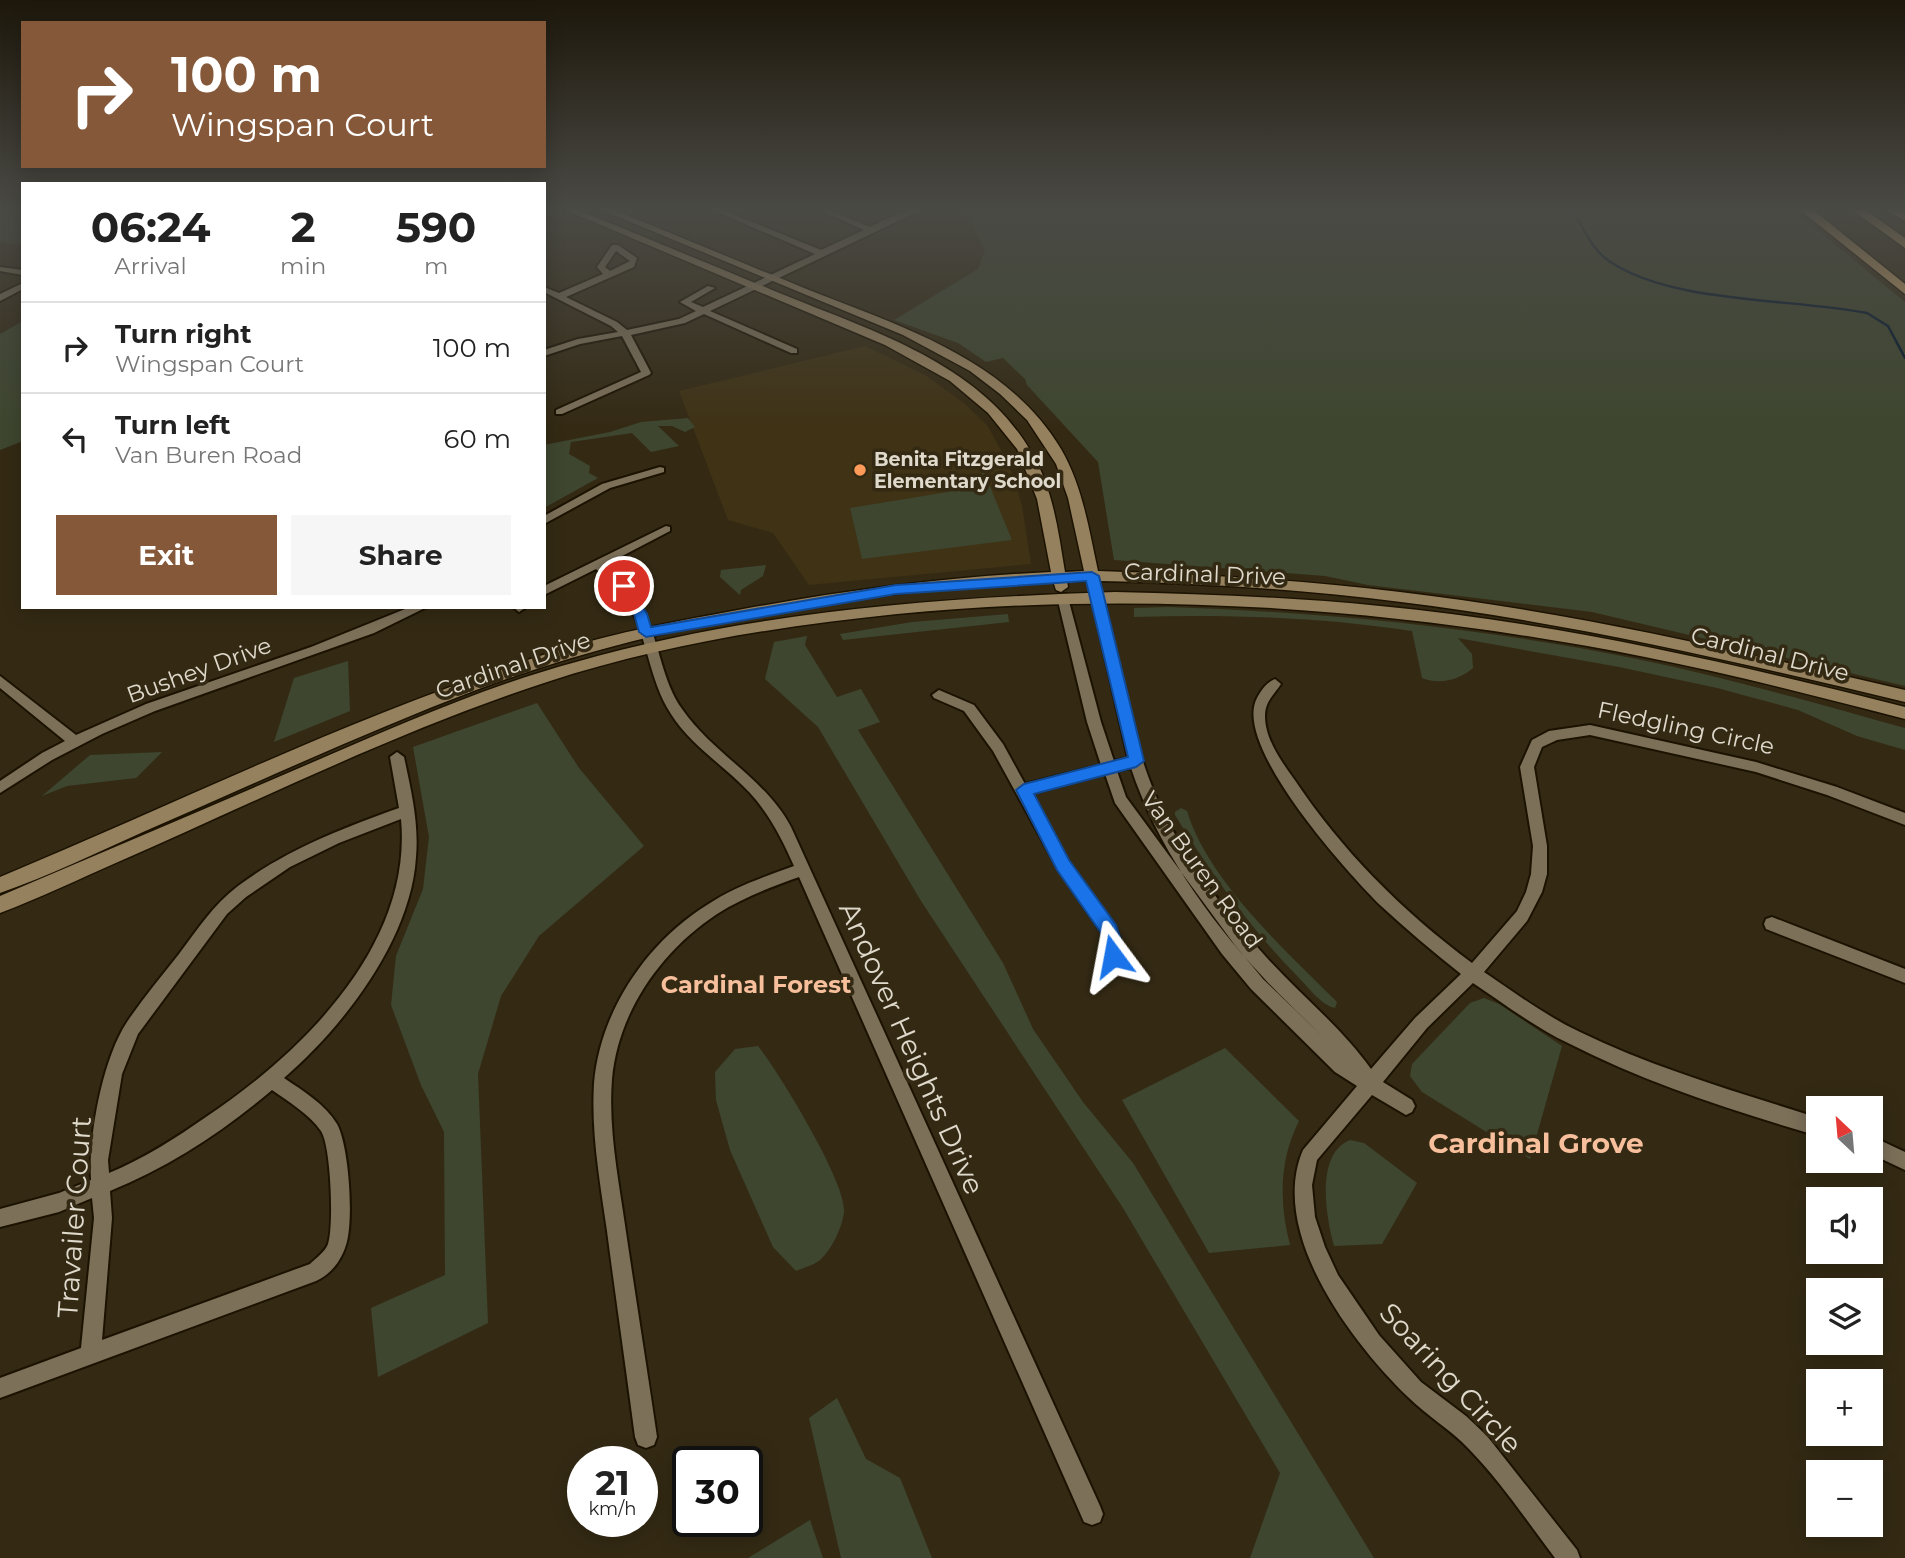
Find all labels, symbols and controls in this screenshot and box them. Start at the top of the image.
text: 100 m [171,45,322,104]
icon: right [56,49,147,140]
text: Wingspan Court [171,105,434,144]
text: 06:24 [91,201,210,253]
text: 2 [291,201,316,253]
text: 590 [396,201,476,253]
text: Arrival [114,252,187,280]
text: min [280,252,326,280]
text: m [424,252,448,280]
text: Turn right [115,318,251,350]
icon: right [56,329,94,367]
text: 100 m [433,332,511,364]
text: Wingspan Court [115,350,304,378]
text: Turn left [115,409,231,441]
icon: left [56,420,94,458]
text: 60 m [444,423,511,455]
text: Van Buren Road [115,441,302,469]
place label: Benita Fitzgerald Elementary School [874,448,1061,493]
marker: Benita Fitzgerald Elementary School [852,462,868,478]
button: Exit [56,515,277,595]
button: Share [291,515,511,595]
pin [594,556,654,616]
street label: Cardinal Drive [1124,557,1286,591]
icon: arrive [605,567,643,605]
street label: Cardinal Drive [1688,621,1852,687]
street label: Cardinal Drive [432,625,594,705]
street label: Bushey Drive [123,631,275,709]
street label: Fledgling Circle [1595,696,1777,760]
street label: Van Buren Road [1136,786,1268,954]
street label: Andover Heights Drive [832,897,992,1199]
position arrow [1076,919,1150,993]
district label: Cardinal Forest [661,970,852,999]
north arrow [1806,1096,1883,1172]
map controls [1806,1096,1883,1537]
street label: Travailer Court [50,1115,98,1319]
district label: Cardinal Grove [1428,1126,1644,1160]
button: sound [1806,1187,1883,1264]
button: layers [1806,1278,1883,1355]
street label: Soaring Circle [1373,1296,1529,1460]
button: + [1806,1369,1883,1446]
speed limit sign: 30 [672,1446,763,1537]
button: − [1806,1460,1883,1537]
text: 21 [595,1461,630,1504]
text: km/h [588,1498,637,1520]

